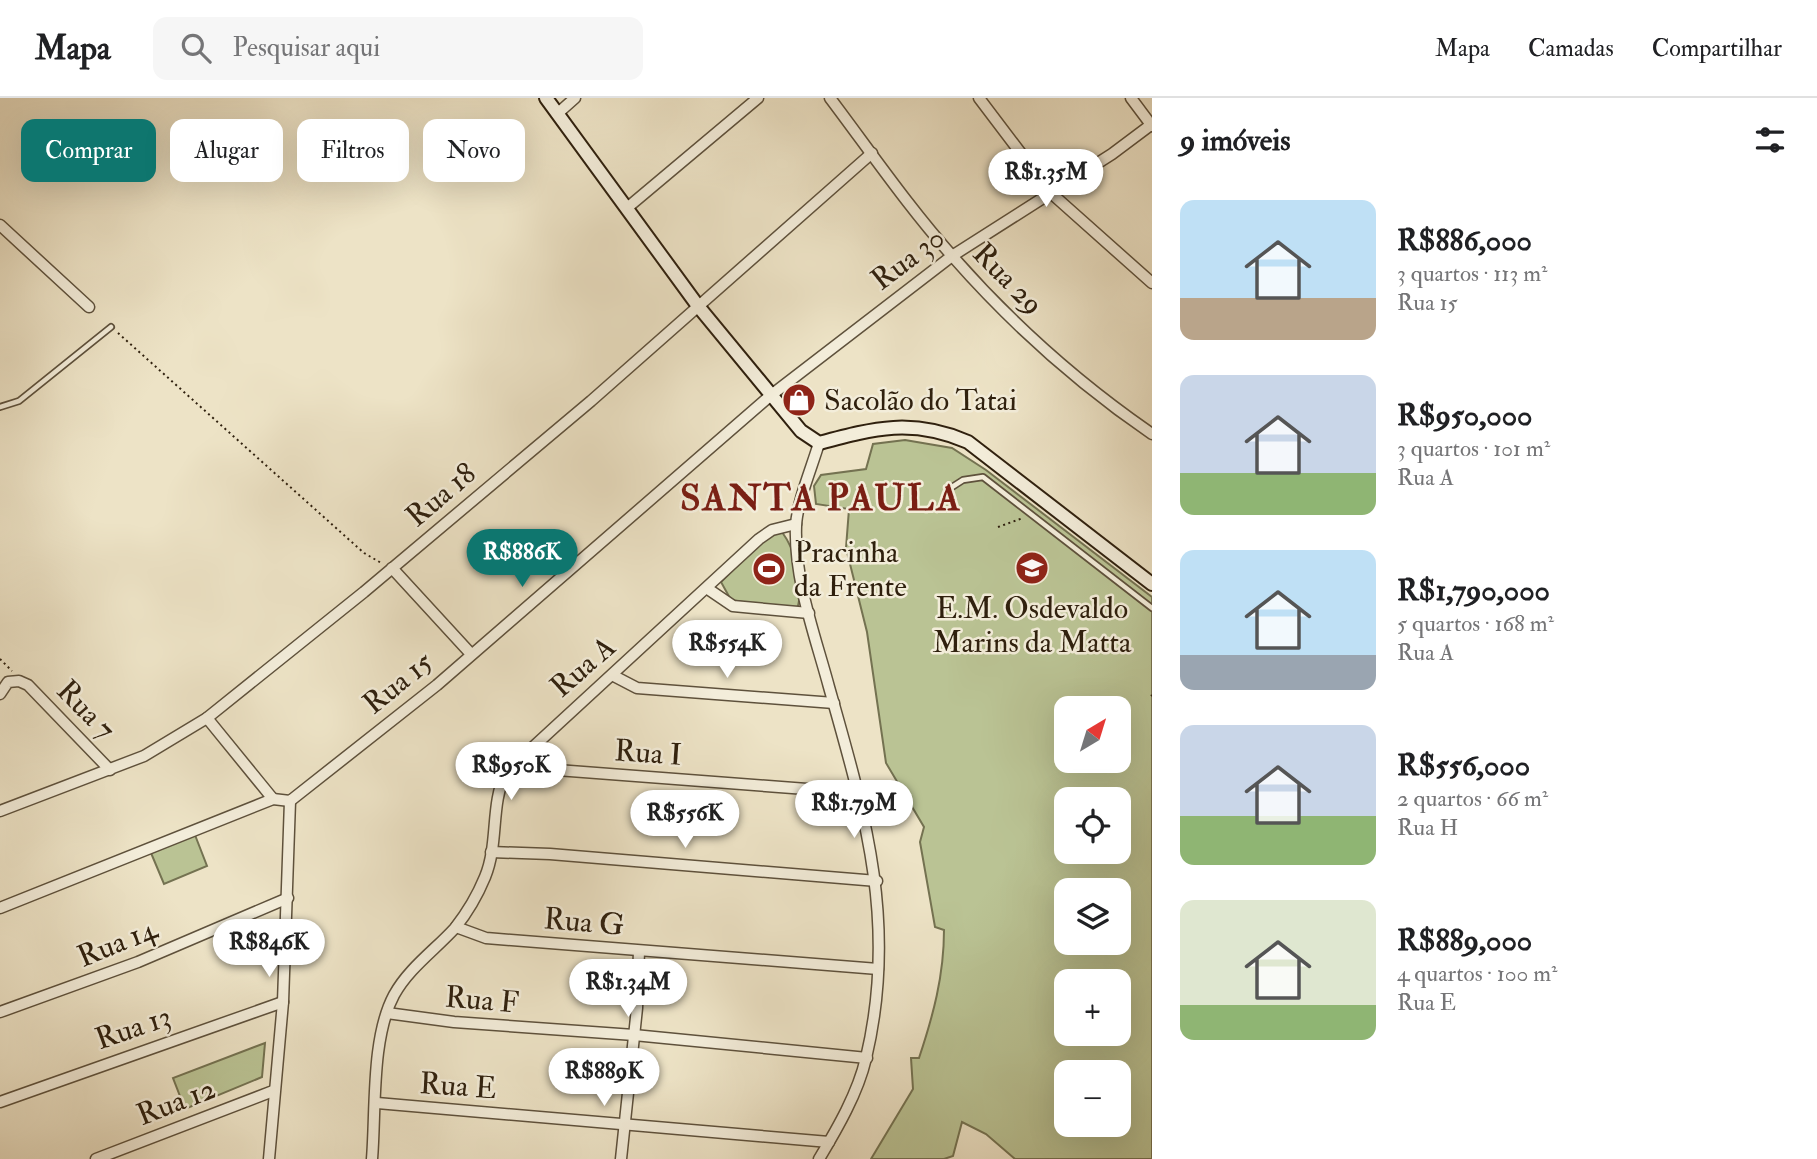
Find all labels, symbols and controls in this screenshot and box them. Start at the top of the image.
search box [153,17,643,80]
text: Mapa [35,28,111,69]
icon: search [177,29,215,67]
text: Pesquisar aqui [233,32,380,64]
text: Mapa [1435,33,1490,64]
text: Camadas [1528,33,1614,64]
text: Compartilhar [1652,33,1782,64]
chip: Comprar [21,119,156,182]
chip: Alugar [170,119,283,182]
chip: Filtros [297,119,409,182]
chip: Novo [423,119,525,182]
icon: filters [1751,121,1789,159]
text: 9 imóveis [1180,122,1291,159]
pin: R$1.35M [981,150,1111,209]
text: R$1.35M [1004,157,1088,186]
street label: Rua 30 [864,219,952,299]
text: R$886,000 [1397,222,1532,259]
icon: home [1236,228,1320,312]
street label: Rua 29 [965,235,1051,323]
text: 3 quartos · 113 m² [1397,259,1548,288]
text: Rua 15 [1397,288,1458,317]
shop icon: Sacolão do Tatai [780,381,818,419]
place label: Sacolão do Tatai [824,382,1017,419]
text: R$950,000 [1397,397,1532,434]
icon: home [1236,403,1320,487]
text: 3 quartos · 101 m² [1397,434,1550,463]
street label: Rua 18 [398,455,484,535]
text: Rua A [1397,463,1454,492]
district label: SANTA PAULA [680,475,962,522]
pin: R$886K [465,530,579,589]
place label: Pracinha da Frente [794,534,907,605]
text: R$886K [483,537,561,566]
school or university icon: E.M. Osdevaldo Marins da Matta [1013,549,1051,587]
sports icon: Pracinha da Frente [750,550,788,588]
text: R$1,790,000 [1397,572,1550,609]
icon: home [1236,578,1320,662]
place label: E.M. Osdevaldo Marins da Matta [933,590,1132,661]
text: 5 quartos · 168 m² [1397,609,1554,638]
pin: R$554K [670,620,784,680]
text: R$554K [688,628,766,657]
street label: Rua A [543,629,623,705]
text: Rua A [1397,638,1454,667]
street label: Rua 15 [356,643,441,722]
street label: Rua 7 [49,672,123,748]
north arrow [1054,696,1130,774]
map controls [1054,696,1131,1137]
street label: Rua I [613,732,683,774]
pin: R$950K [454,742,568,802]
text: R$556,000 [1397,747,1530,784]
text: R$950K [471,750,551,779]
icon: home [1236,753,1320,837]
pin: R$1.79M [789,780,919,840]
text: 2 quartos · 66 m² [1397,784,1548,813]
button: locate [1054,787,1131,864]
text: R$1.79M [811,788,897,817]
pin: R$556K [628,790,742,850]
text: R$556K [646,798,724,827]
text: Rua H [1397,813,1458,842]
button: layers [1054,878,1131,955]
street label: Rua G [542,900,626,944]
street label: Rua 14 [72,910,164,976]
pin: R$846K [212,920,326,979]
text: R$889,000 [1397,922,1532,959]
text: R$846K [229,927,309,956]
icon: home [1236,928,1320,1012]
text: 4 quartos · 100 m² [1397,959,1558,988]
pin: R$1.34M [563,960,693,1019]
text: R$1.34M [585,967,671,996]
button: + [1054,969,1131,1046]
street label: Rua F [443,978,521,1022]
text: Rua E [1397,988,1456,1017]
street label: Rua 13 [90,998,176,1058]
pin: R$889K [547,1048,661,1108]
text: R$889K [565,1056,643,1085]
button: − [1054,1060,1131,1137]
street label: Rua E [418,1065,498,1107]
street label: Rua 12 [131,1070,221,1134]

